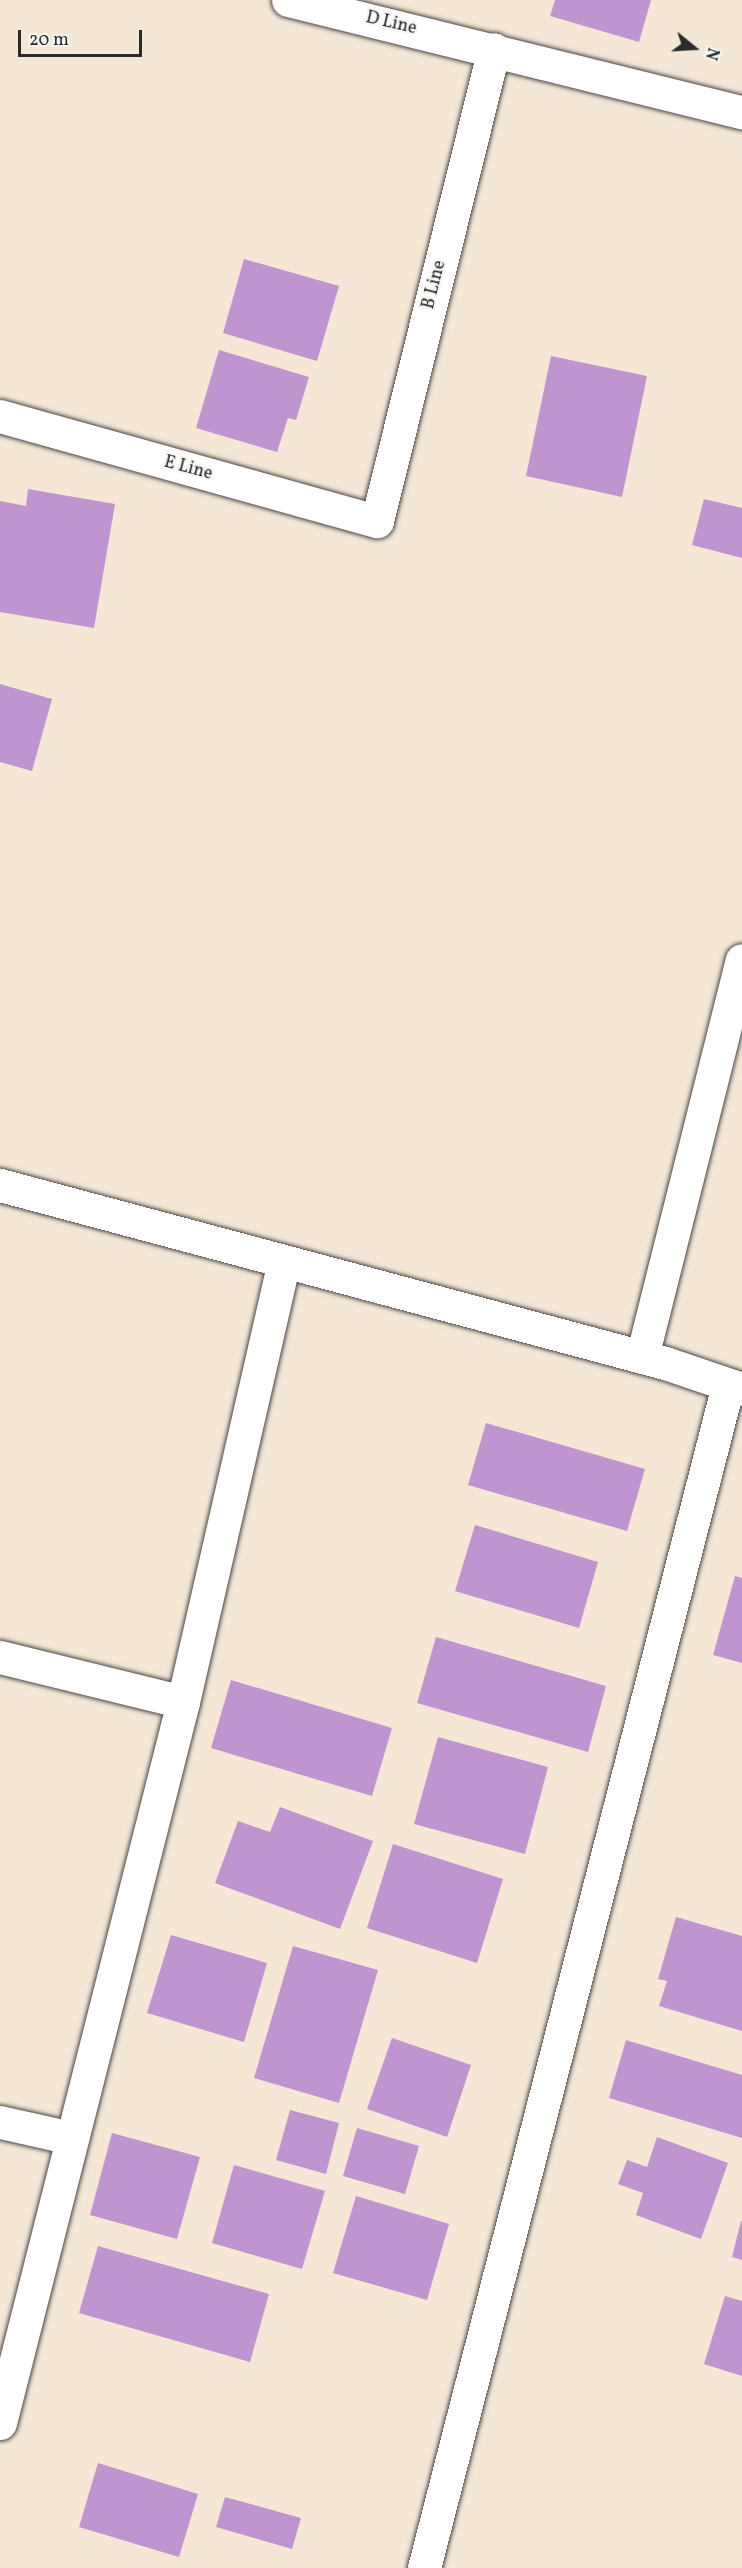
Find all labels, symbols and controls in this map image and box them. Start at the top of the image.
street label: D Line [363,8,419,40]
scale bar [21,18,146,56]
north arrow [664,18,724,78]
text: 20 m [29,28,69,53]
text: N [699,45,723,62]
street label: B Line [419,258,451,312]
street label: E Line [161,452,215,486]

